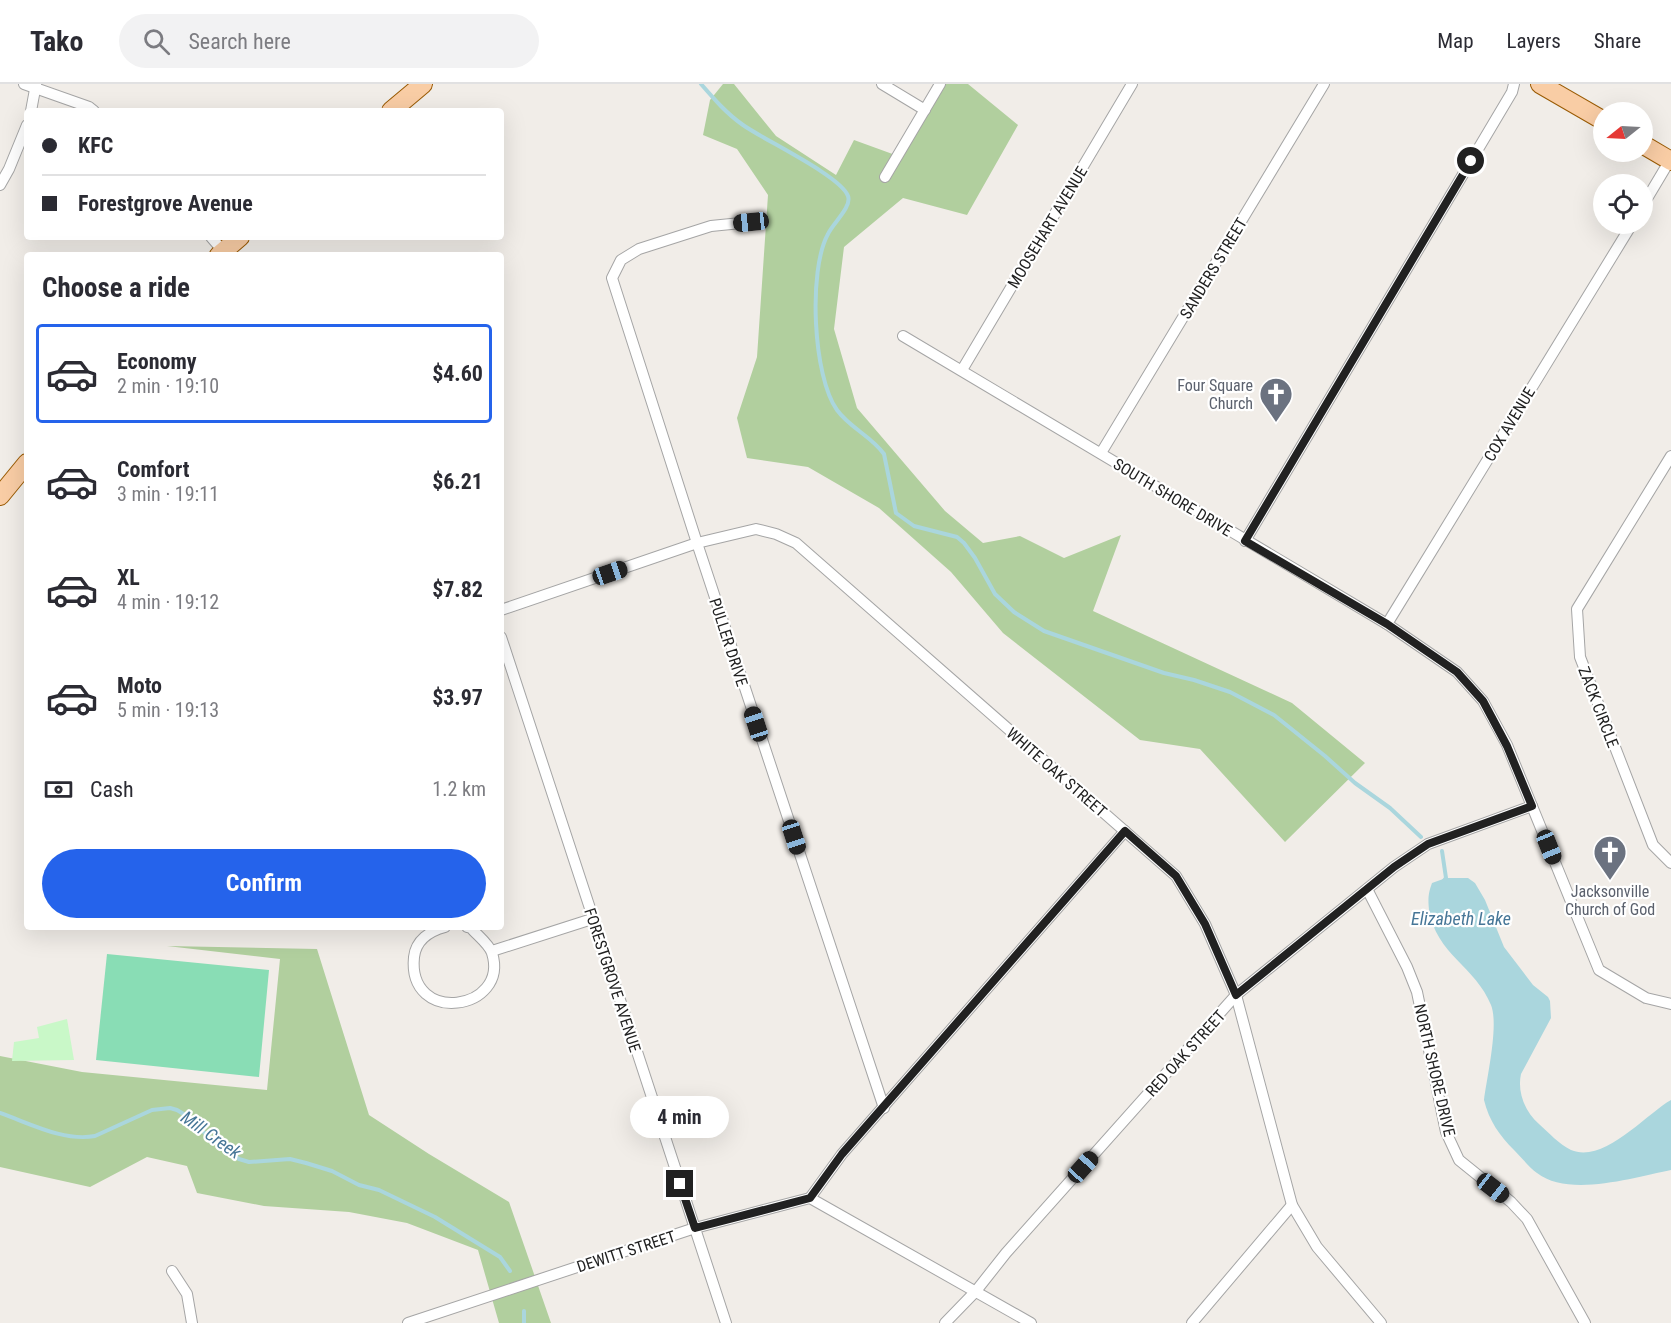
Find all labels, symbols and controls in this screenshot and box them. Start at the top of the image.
search box [119,14,539,68]
text: Tako [30,25,83,58]
icon: search [140,25,173,58]
text: Search here [188,29,291,54]
text: Map [1437,29,1474,53]
text: Layers [1507,29,1561,53]
text: Share [1594,29,1641,53]
north arrow [1593,102,1653,162]
map controls [1593,102,1653,234]
text: KFC [78,133,113,158]
route start [1457,147,1484,174]
street label: MOOSEHART AVENUE [1004,163,1091,292]
button: locate [1593,174,1653,234]
text: Forestgrove Avenue [78,191,253,216]
car [732,211,770,233]
street label: SANDERS STREET [1176,214,1251,322]
text: Choose a ride [42,272,190,304]
icon: car [45,347,99,401]
text: Economy [117,349,197,374]
text: $4.60 [432,361,483,386]
text: 2 min · 19:10 [117,374,219,398]
place label: Four Square Church [1177,376,1253,413]
church icon: Four Square Church [1258,376,1294,423]
street label: COX AVENUE [1480,384,1539,465]
street label: SOUTH SHORE DRIVE [1110,454,1236,540]
icon: car [45,455,99,509]
text: Comfort [117,457,190,482]
text: $6.21 [432,469,483,494]
text: 3 min · 19:11 [117,482,219,506]
car [590,559,630,587]
icon: car [45,563,99,617]
text: XL [117,565,140,590]
text: $7.82 [432,577,483,602]
text: 4 min · 19:12 [117,590,219,614]
street label: PULLER DRIVE [705,596,752,689]
street label: ZACK CIRCLE [1574,664,1623,750]
icon: car [45,671,99,725]
text: Moto [117,673,162,698]
text: $3.97 [432,685,483,710]
text: 5 min · 19:13 [117,698,219,722]
car [742,704,770,744]
street label: WHITE OAK STREET [1003,724,1111,821]
icon: cash [42,773,75,806]
text: Cash [90,777,134,802]
text: 1.2 km [432,777,486,801]
car [780,817,808,857]
car [1534,827,1564,867]
church icon: Jacksonville Church of God [1592,834,1628,881]
button: Confirm [42,849,486,918]
place label: Jacksonville Church of God [1565,882,1655,919]
street label: FORESTGROVE AVENUE [580,906,645,1055]
water label: Elizabeth Lake [1411,908,1511,929]
street label: NORTH SHORE DRIVE [1410,1002,1459,1138]
street label: RED OAK STREET [1142,1006,1229,1101]
callout: 4 min [630,1097,730,1139]
text: 4 min [657,1105,702,1129]
water label: Mill Creek [177,1106,246,1164]
car [1064,1148,1102,1186]
route end [666,1170,693,1197]
car [1473,1170,1513,1206]
street label: DEWITT STREET [574,1227,678,1276]

